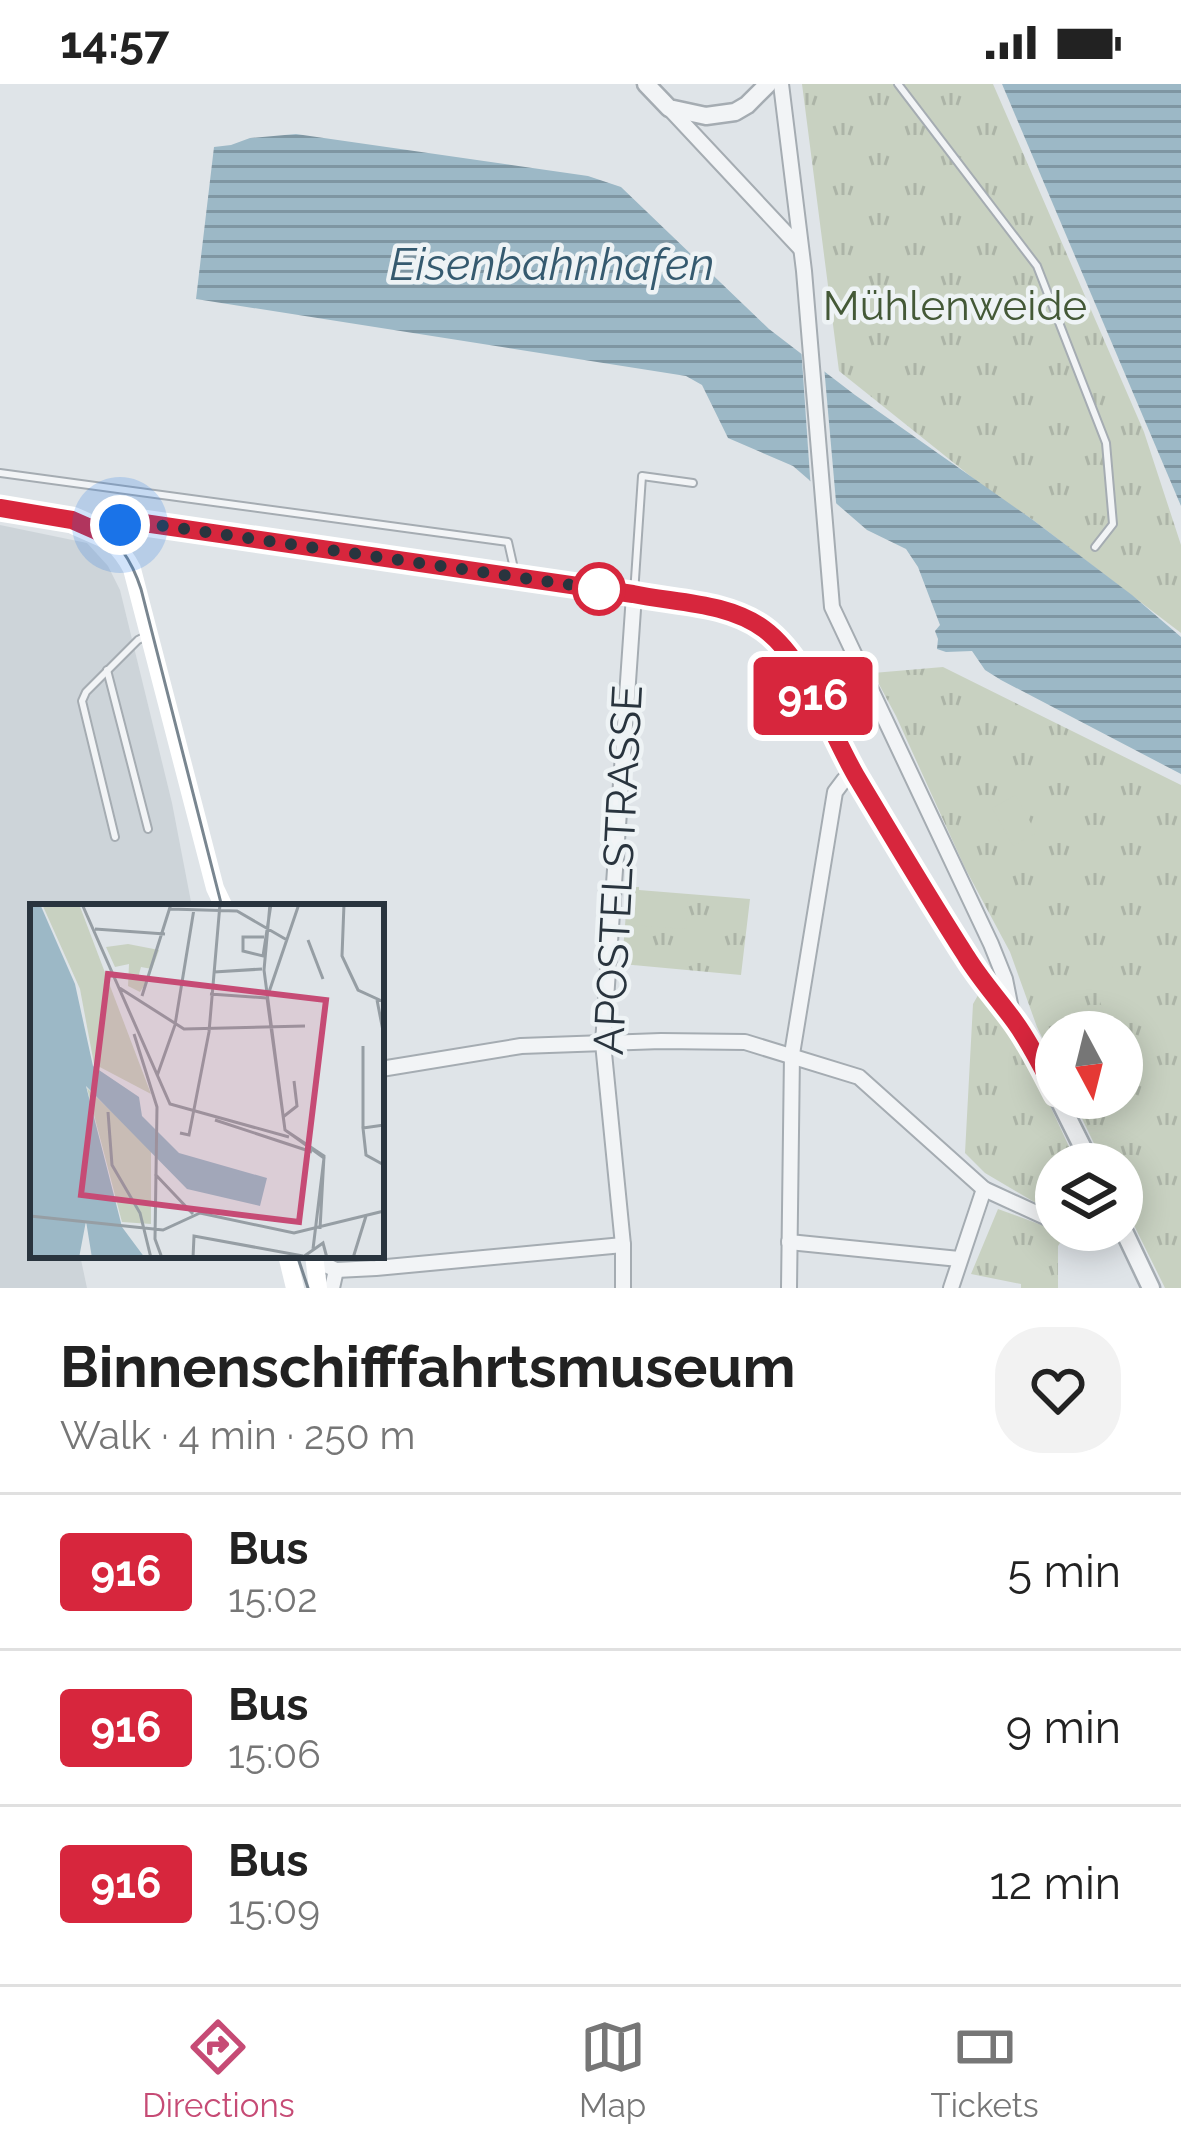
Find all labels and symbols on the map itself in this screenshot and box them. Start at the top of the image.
water label: Eisenbahnhafen [389,238,715,291]
park label: Mühlenweide [823,281,1087,330]
your location [90,495,150,555]
unlabelled marker [574,564,624,614]
line badge: 916 [744,657,882,735]
street label: APOSTELSTRASSE [584,684,652,1056]
inset map [30,904,384,1258]
north arrow [1035,1011,1143,1119]

